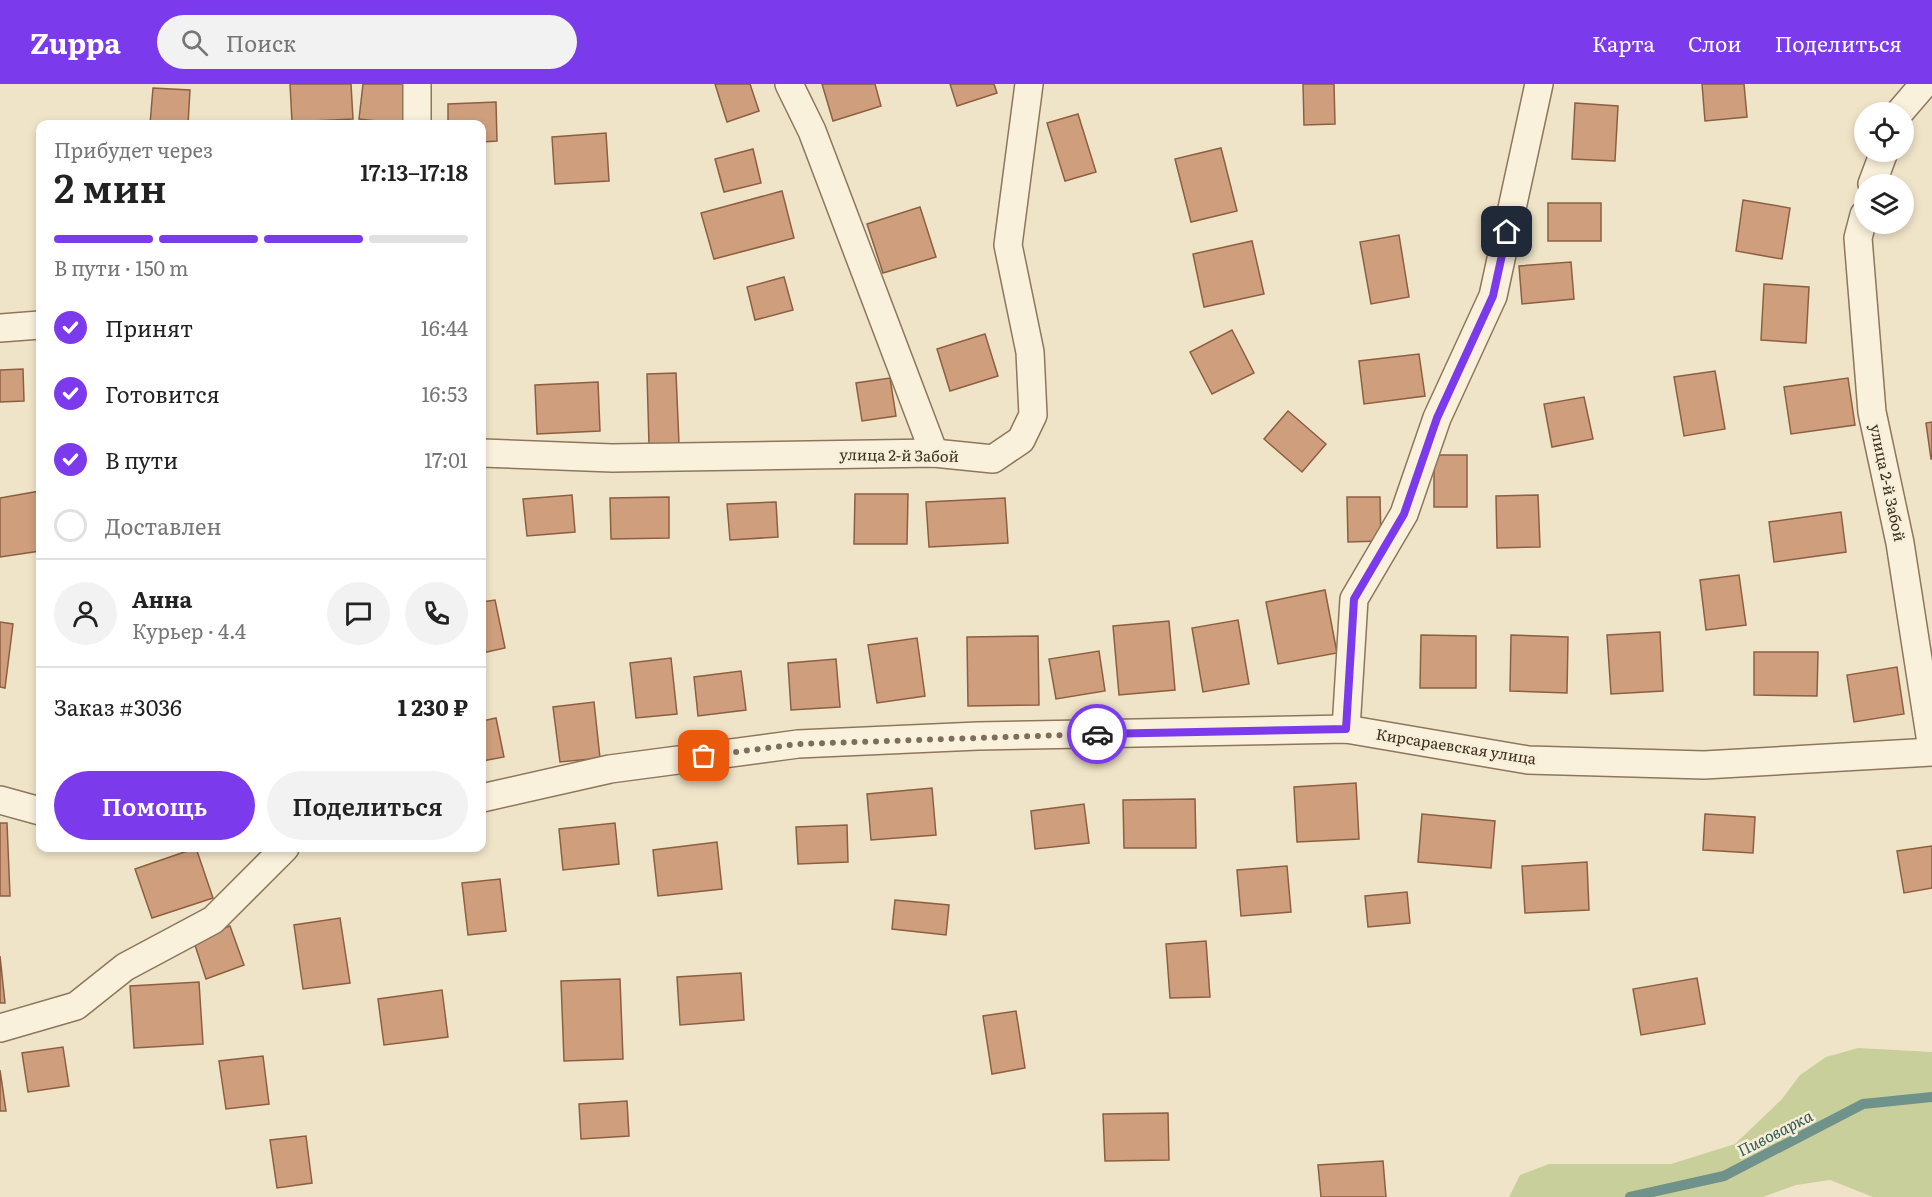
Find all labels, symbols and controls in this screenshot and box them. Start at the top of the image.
search box [157,15,577,69]
text: Zuppa [30,21,121,63]
icon: search [178,26,211,59]
text: Поиск [226,26,296,59]
text: Карта [1592,27,1655,58]
text: Слои [1688,27,1742,58]
text: Поделиться [1775,27,1902,58]
map controls [1854,102,1914,234]
button: locate [1854,102,1914,162]
text: Прибудет через [54,134,213,164]
text: 17:13–17:18 [360,155,468,188]
text: 2 мин [54,157,167,215]
button: layers [1854,174,1914,234]
pin [1481,206,1532,257]
icon: home [1490,215,1523,248]
text: В пути · 150 m [54,252,189,282]
icon: check [54,311,87,344]
text: Принят [105,311,193,344]
text: 16:44 [421,312,468,342]
icon: check [54,377,87,410]
text: Готовится [105,377,220,410]
text: 16:53 [421,378,468,408]
street label: улица 2-й Забой [1865,422,1912,544]
street label: улица 2-й Забой [839,442,959,467]
icon: check [54,443,87,476]
text: В пути [105,443,178,476]
text: 17:01 [424,444,468,474]
text: Доставлен [105,509,222,542]
button: person [54,582,117,645]
text: Анна [132,582,192,615]
button: chat [327,582,390,645]
button: phone [405,582,468,645]
text: Курьер · 4.4 [132,615,246,645]
text: Заказ #3036 [54,690,182,723]
text: 1 230 ₽ [398,690,468,723]
courier [1067,704,1127,764]
icon: car [1081,718,1114,751]
street label: Кирсараевская улица [1374,721,1539,770]
pin [678,730,729,781]
icon: bag [687,739,720,772]
button: Помощь [54,771,255,840]
button: Поделиться [267,771,468,840]
water label: Пивоварка [1733,1102,1817,1161]

